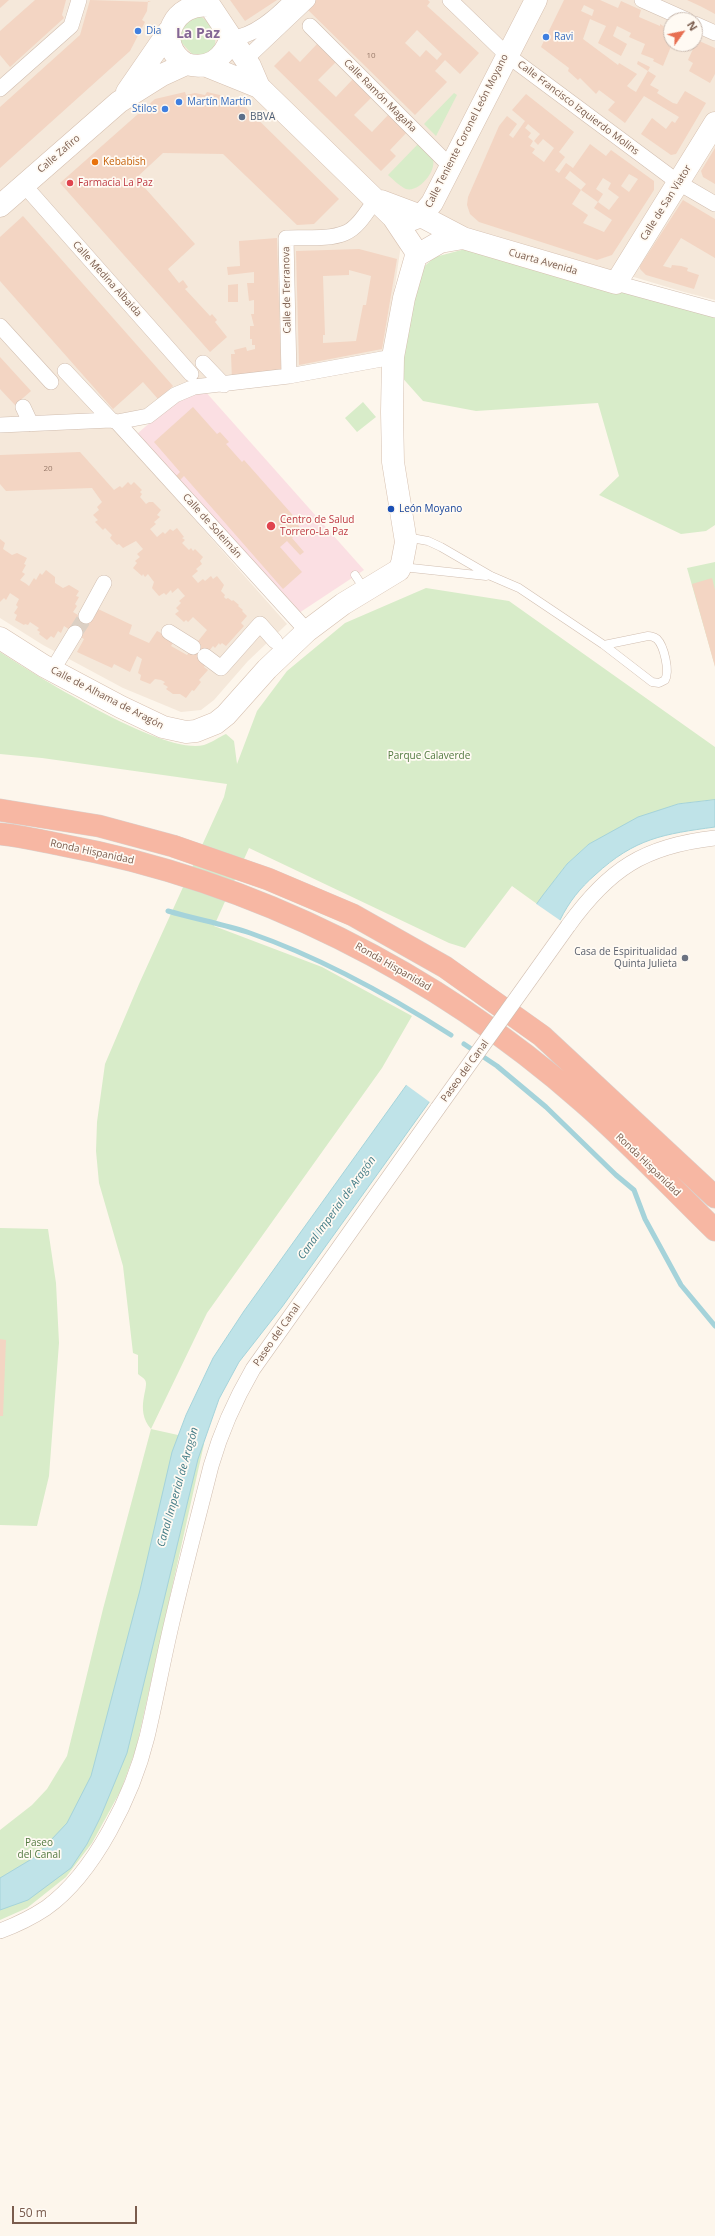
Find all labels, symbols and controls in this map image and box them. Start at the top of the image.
north arrow [663,12,703,52]
text: N [684,18,701,34]
place label: Dia [146,25,161,37]
marker: Dia [133,26,143,36]
district label: La Paz [176,26,220,42]
place label: Ravi [554,31,573,43]
marker: Ravi [541,32,551,42]
house number: 10 [366,51,376,61]
street label: Calle Teniente Coronel León Moyano [423,52,511,210]
street label: Calle Ramón Magaña [341,57,419,135]
street label: Calle Francisco Izquierdo Molins [515,58,641,158]
place label: Martín Martín [187,96,251,108]
marker: Martín Martín [174,97,184,107]
place label: Stilos [132,103,157,115]
marker: Stilos [160,104,170,114]
place label: BBVA [250,111,275,123]
marker: BBVA [237,112,247,122]
street label: Calle Zafiro [35,132,83,176]
place label: Kebabish [103,156,146,168]
marker: Kebabish [90,157,100,167]
street label: Calle de San Viator [638,163,694,243]
place label: Farmacia La Paz [78,177,153,189]
marker: Farmacia La Paz [65,178,75,188]
street label: Calle Medina Albaida [70,239,144,319]
street label: Calle de Terranova [280,246,294,334]
street label: Cuarta Avenida [507,246,579,278]
house number: 20 [43,464,53,474]
street label: Calle de Soleimán [180,491,244,561]
place label: León Moyano [399,503,462,515]
marker: León Moyano [386,504,396,514]
place label: Centro de Salud Torrero-La Paz [280,514,354,538]
marker: Centro de Salud Torrero-La Paz [265,520,277,532]
street label: Calle de Alhama de Aragón [48,664,166,732]
park label: Parque Calaverde [388,750,470,762]
street label: Ronda Hispanidad [49,837,135,867]
street label: Ronda Hispanidad [353,940,433,994]
place label: Casa de Espiritualidad Quinta Julieta [574,946,677,970]
marker: Casa de Espiritualidad Quinta Julieta [680,953,690,963]
street label: Paseo del Canal [439,1038,491,1104]
street label: Ronda Hispanidad [613,1131,683,1199]
water label: Canal Imperial de Aragón [295,1154,379,1262]
street label: Paseo del Canal [251,1301,303,1369]
water label: Canal Imperial de Aragón [155,1426,201,1548]
park label: Paseo del Canal [18,1837,60,1860]
scale bar [14,2198,139,2224]
text: 50 m [19,2204,47,2221]

